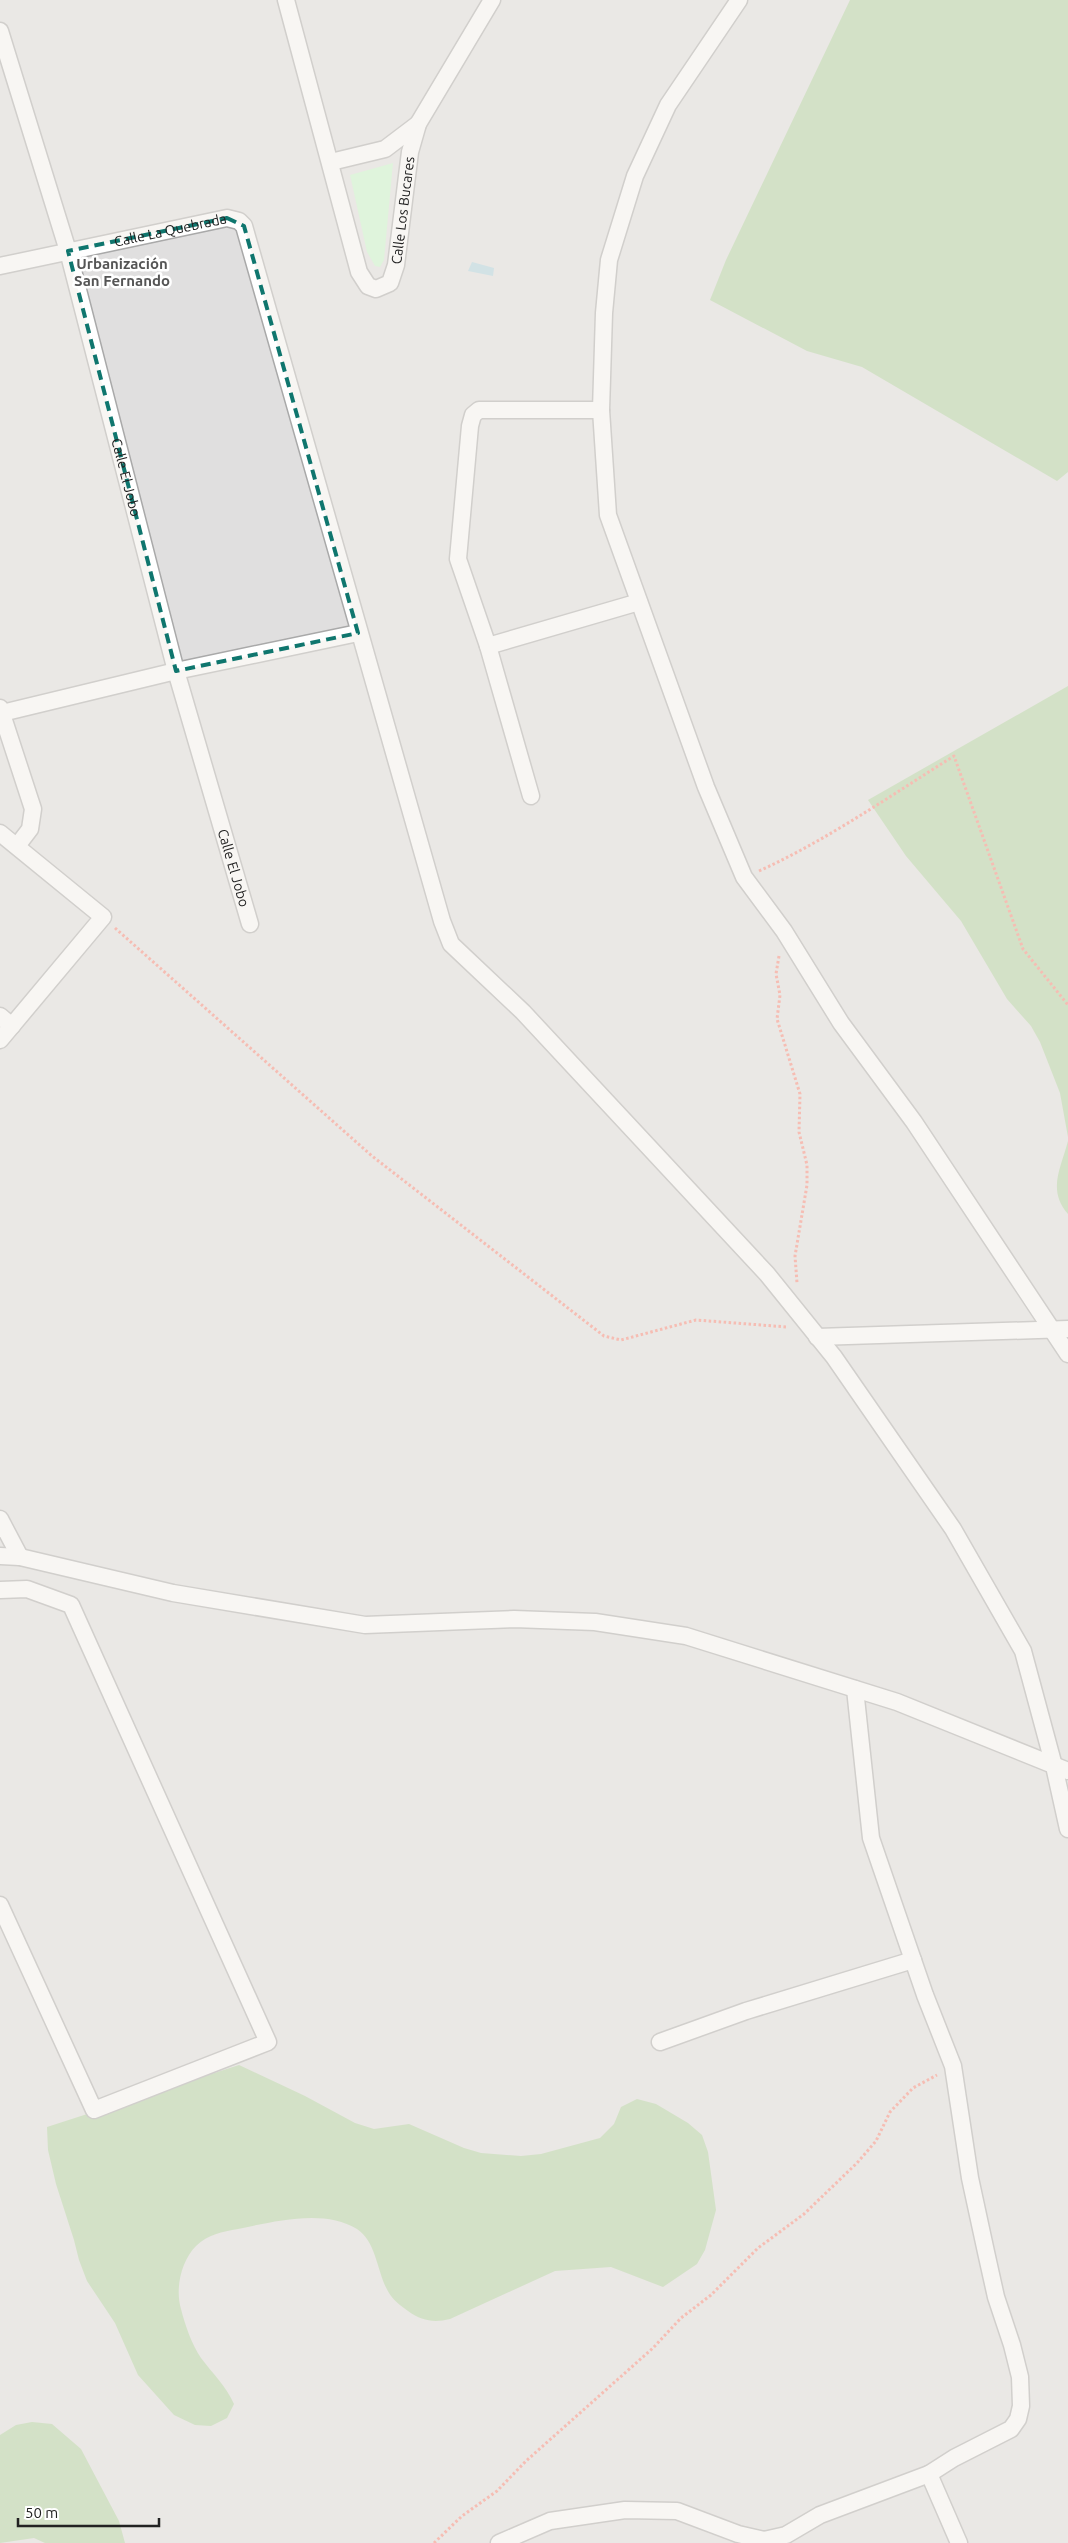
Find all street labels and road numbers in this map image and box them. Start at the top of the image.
street label: Calle Los Bucares [388,156,417,265]
street label: Calle La Quebrada [113,210,228,250]
street label: Calle El Jobo [108,436,144,518]
street label: Calle El Jobo [215,827,253,909]

